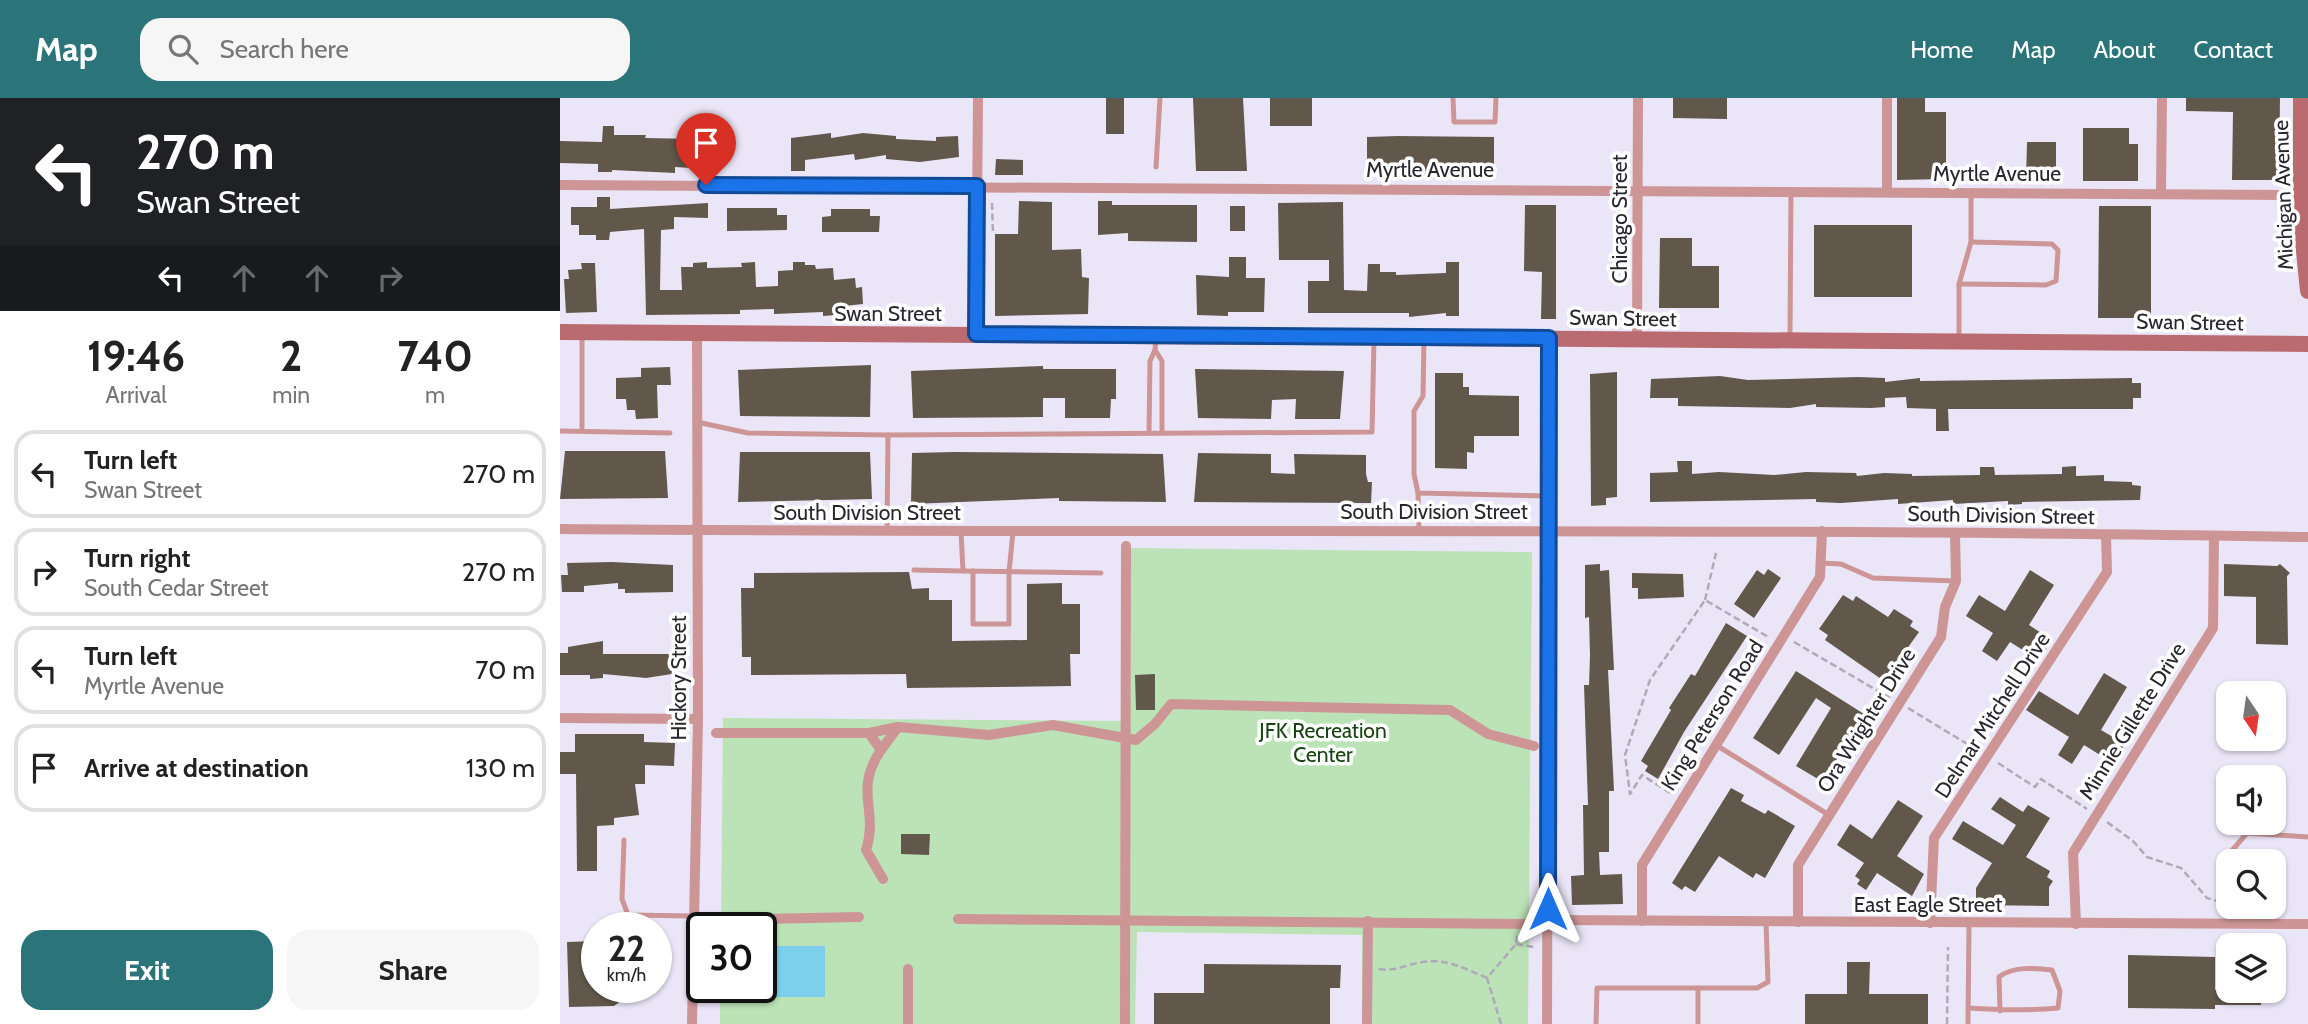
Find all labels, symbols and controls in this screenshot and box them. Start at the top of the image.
search box [140,18,630,81]
text: Map [35,29,98,69]
icon: search [164,30,202,68]
text: Search here [220,33,349,65]
text: Home [1910,35,1973,64]
text: Map [2011,35,2056,64]
text: About [2094,35,2156,64]
text: Contact [2194,35,2273,64]
pin [676,113,736,185]
street label: Michigan Avenue [2268,119,2298,271]
text: 270 m [136,122,275,181]
icon: arrive [687,124,725,162]
icon: left [21,126,112,217]
street label: Chicago Street [1607,154,1632,284]
street label: Myrtle Avenue [1366,157,1494,182]
street label: Myrtle Avenue [1933,161,2061,186]
text: Swan Street [136,182,300,221]
icon: left [152,259,190,297]
icon: ahead [225,259,263,297]
icon: ahead [298,259,336,297]
icon: right [371,259,409,297]
street label: Swan Street [834,301,942,326]
street label: Swan Street [1569,305,1677,331]
street label: Swan Street [2136,309,2244,335]
text: 19:46 [87,330,185,382]
text: 2 [280,330,302,382]
text: 740 [397,330,473,382]
text: Arrival [105,381,167,409]
text: min [272,381,310,409]
text: m [425,381,445,409]
text: Turn left [84,444,177,476]
icon: left [25,455,63,493]
text: 270 m [462,458,535,490]
text: Swan Street [84,476,202,504]
street label: South Division Street [1340,499,1528,524]
street label: South Division Street [773,500,961,525]
street label: South Division Street [1907,501,2095,529]
text: Turn right [84,542,190,574]
icon: right [25,553,63,591]
text: 270 m [462,556,535,588]
text: South Cedar Street [84,574,269,602]
street label: Hickory Street [666,615,691,741]
street label: Delmar Mitchell Drive [1929,627,2055,802]
street label: King Peterson Road [1656,635,1768,795]
street label: Minnie Gillette Drive [2074,638,2191,804]
text: Turn left [84,640,177,672]
street label: Ora Wrighter Drive [1812,643,1921,797]
icon: left [25,651,63,689]
text: 70 m [475,654,535,686]
text: Myrtle Avenue [84,672,224,700]
north arrow [2216,681,2286,751]
map controls [2216,681,2286,1003]
park label: JFK Recreation Center [1258,718,1387,767]
icon: arrive [25,749,63,787]
text: Arrive at destination [84,752,309,784]
text: 130 m [466,752,535,784]
button: sound [2216,765,2286,835]
button: search [2216,849,2286,919]
position arrow [1511,872,1585,946]
street label: East Eagle Street [1854,892,2002,917]
speed limit sign: 30 [686,912,777,1003]
text: 22 [608,927,645,970]
button: Exit [21,930,273,1010]
button: Share [287,930,539,1010]
button: layers [2216,933,2286,1003]
text: km/h [607,964,646,986]

